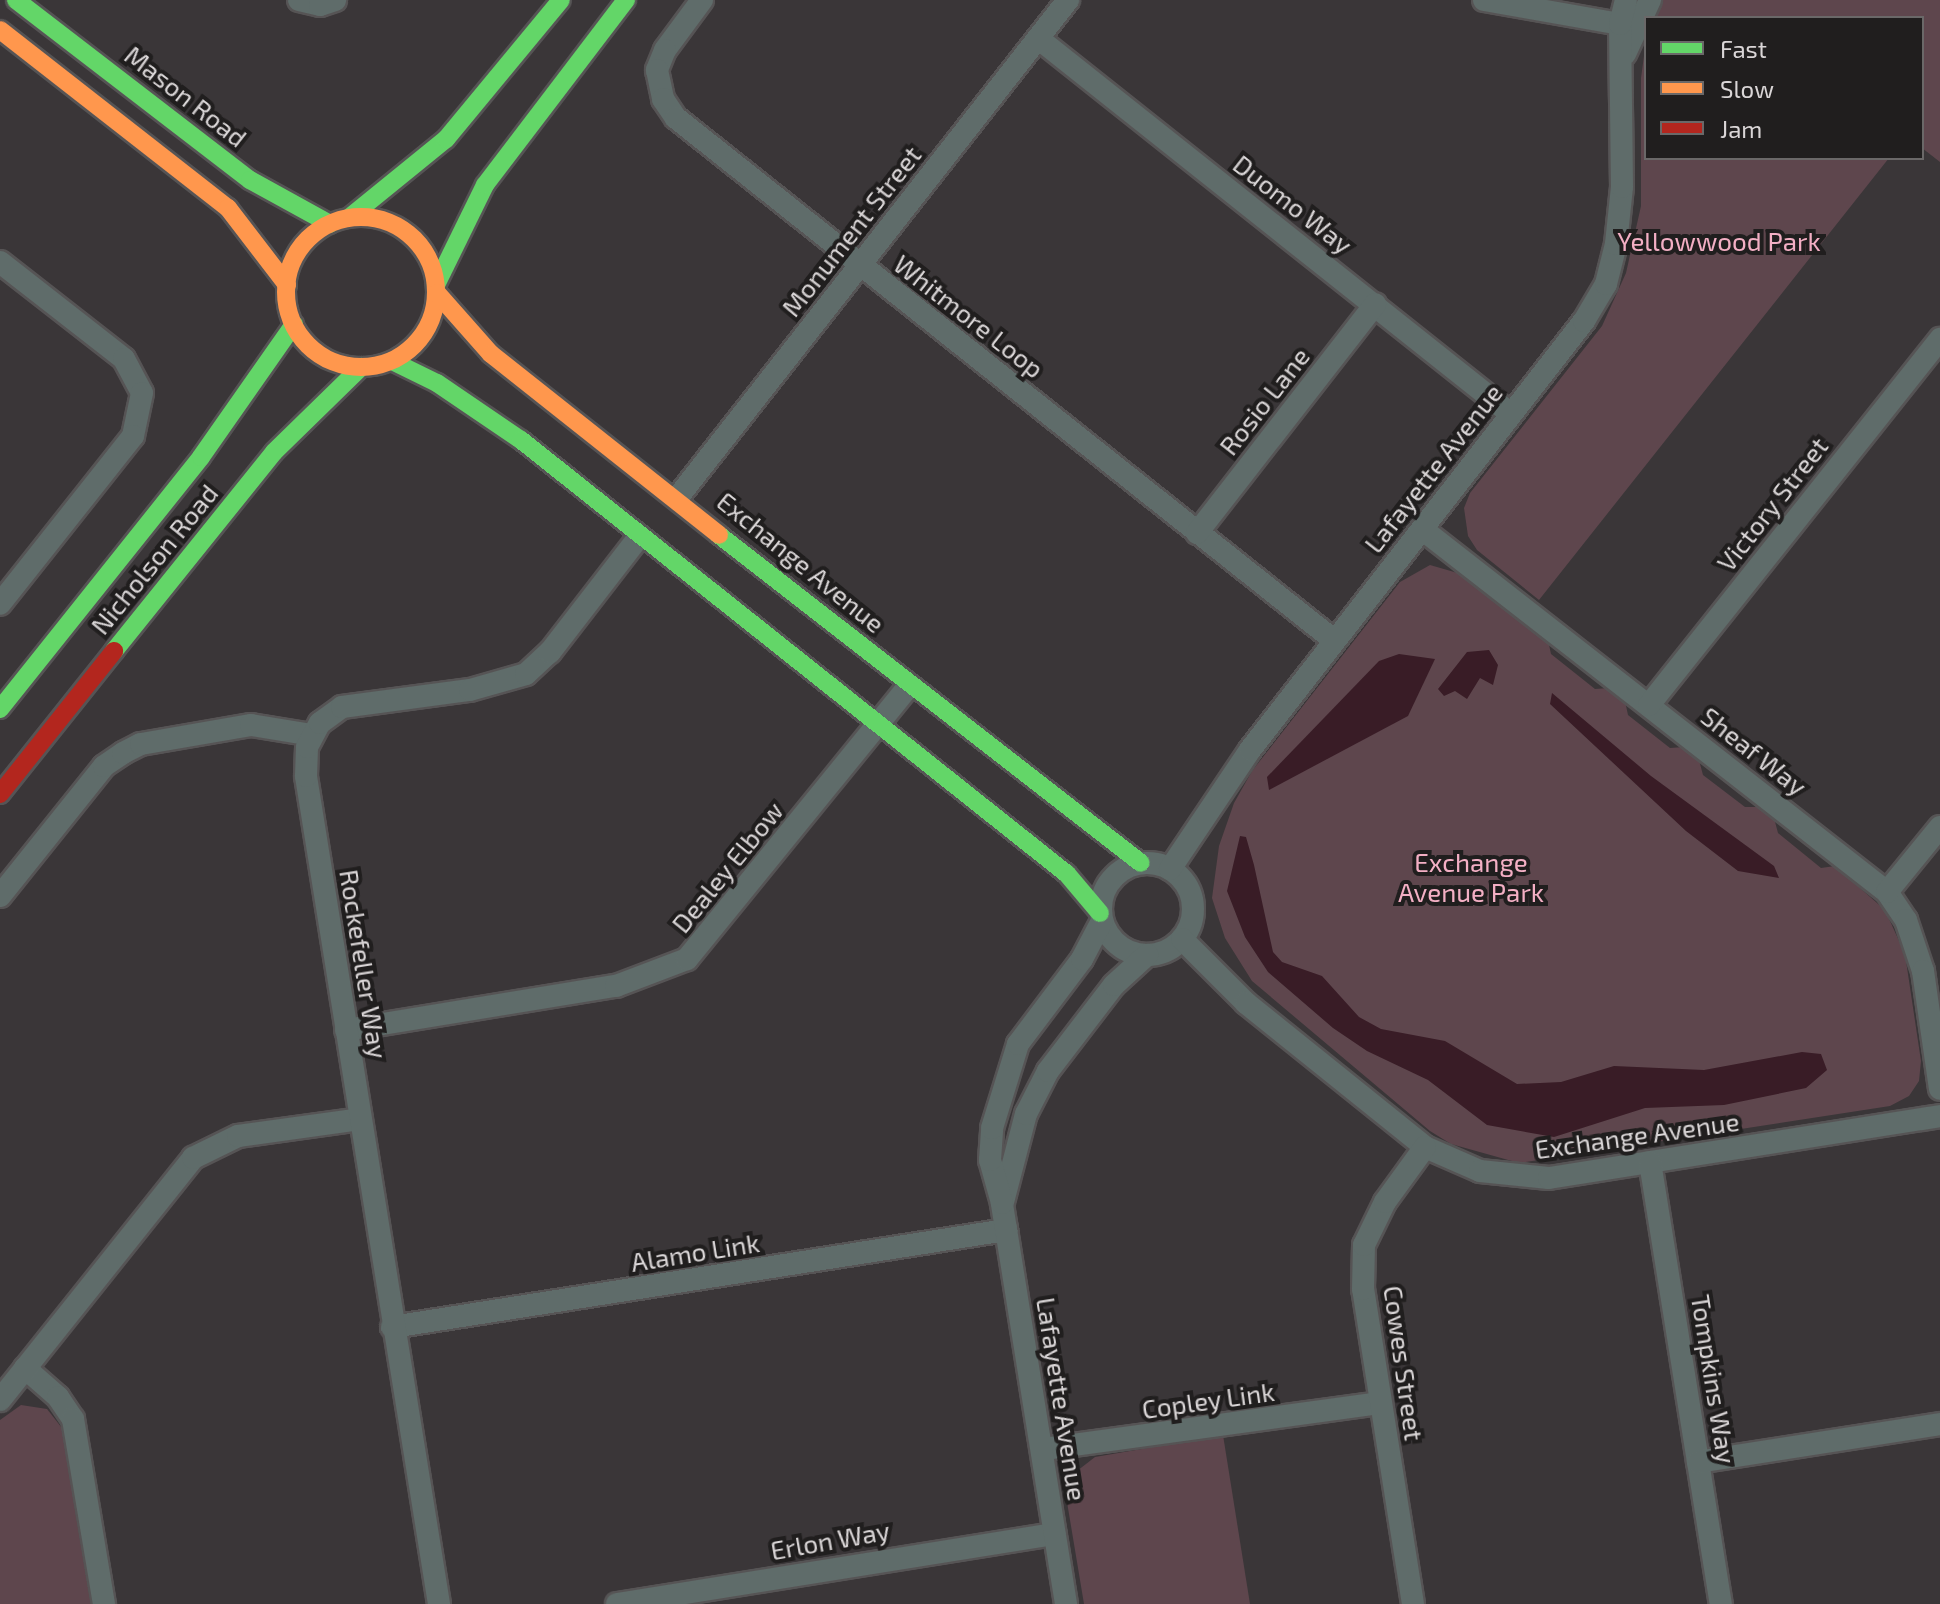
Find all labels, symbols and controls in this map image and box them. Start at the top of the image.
legend [1644,16,1924,160]
text: Fast [1720,34,1767,63]
street label: Mason Road [119,39,253,153]
text: Slow [1720,74,1774,103]
text: Jam [1720,114,1762,143]
street label: Monument Street [775,140,927,322]
street label: Duomo Way [1227,148,1359,260]
park label: Yellowwood Park [1617,225,1821,257]
street label: Whitmore Loop [888,248,1050,384]
street label: Rosio Lane [1212,341,1316,461]
street label: Lafayette Avenue [1357,377,1509,559]
street label: Victory Street [1710,431,1834,577]
street label: Nicholson Road [84,478,224,640]
street label: Exchange Avenue [711,485,891,639]
street label: Sheaf Way [1695,700,1813,802]
street label: Dealey Elbow [665,795,789,939]
park label: Exchange Avenue Park [1398,846,1544,908]
street label: Rockefeller Way [334,867,394,1061]
street label: Exchange Avenue [1533,1105,1741,1165]
street label: Alamo Link [629,1226,761,1278]
street label: Cowes Street [1378,1284,1430,1442]
street label: Tompkins Way [1685,1292,1743,1466]
street label: Lafayette Avenue [1030,1295,1094,1503]
street label: Copley Link [1139,1375,1277,1425]
street label: Erlon Way [768,1514,892,1566]

